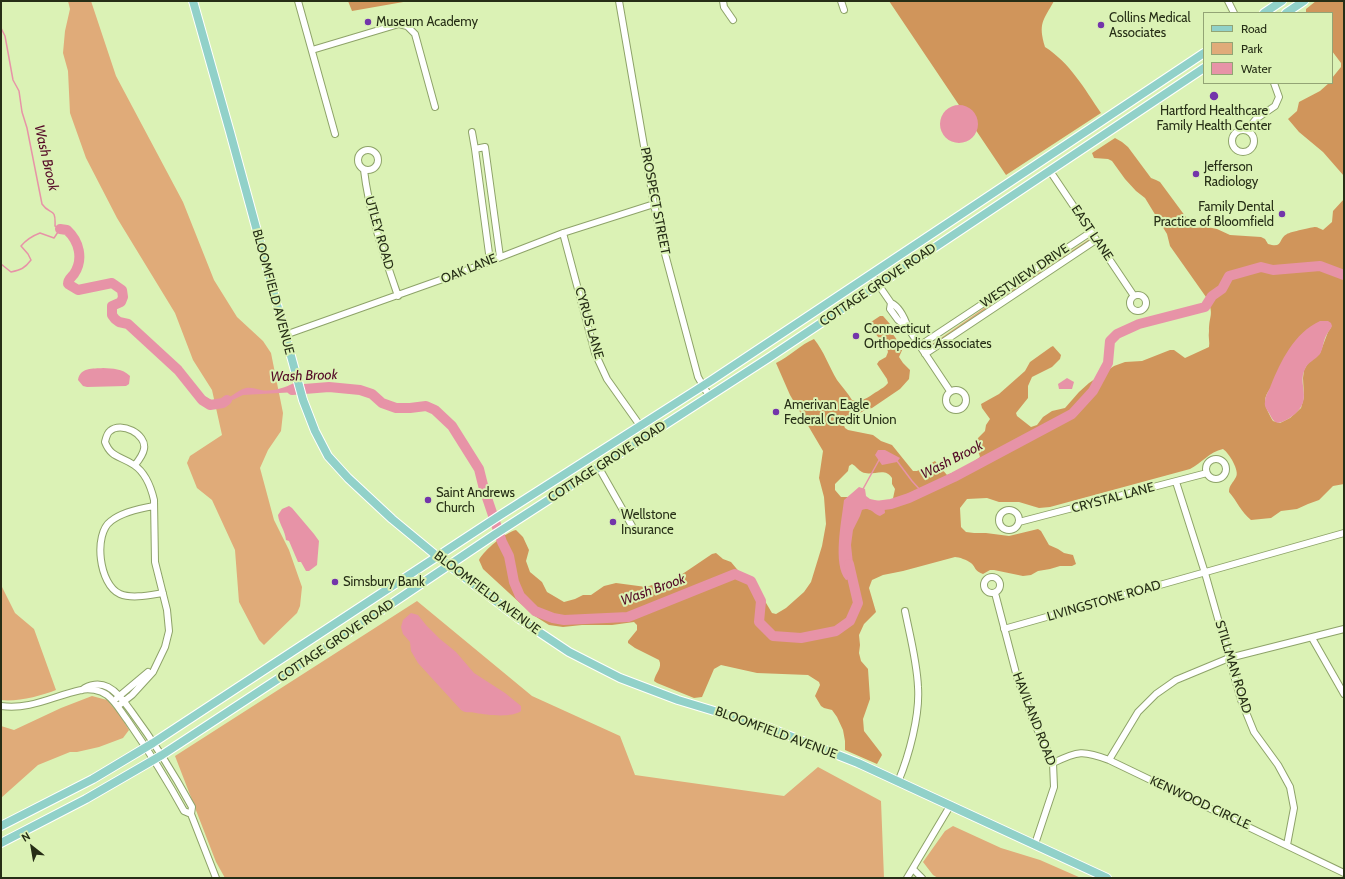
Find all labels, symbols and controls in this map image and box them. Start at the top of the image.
place label: Collins Medical Associates [1109,10,1191,41]
legend [1203,12,1333,84]
place label: Museum Academy [376,14,478,30]
marker: Museum Academy [363,17,373,27]
marker: Collins Medical Associates [1096,20,1106,30]
text: Road [1241,21,1267,36]
text: Park [1241,41,1263,56]
text: Water [1241,61,1271,76]
marker: Hartford Healthcare Family Health Center [1208,90,1220,102]
place label: Hartford Healthcare Family Health Center [1157,103,1271,134]
water label: Wash Brook [30,123,62,193]
street label: PROSPECT STREET [637,146,673,256]
place label: Jefferson Radiology [1204,159,1258,190]
marker: Jefferson Radiology [1191,169,1201,179]
street label: UTLEY ROAD [361,195,397,271]
place label: Family Dental Practice of Bloomfield [1153,199,1274,230]
street label: EAST LANE [1068,202,1116,264]
marker: Family Dental Practice of Bloomfield [1277,209,1287,219]
street label: BLOOMFIELD AVENUE [249,228,297,356]
street label: COTTAGE GROVE ROAD [817,240,939,330]
street label: WESTVIEW DRIVE [978,241,1072,311]
street label: OAK LANE [439,251,499,287]
street label: CYRUS LANE [571,285,607,361]
place label: Connecticut Orthopedics Associates [864,321,992,352]
marker: Connecticut Orthopedics Associates [851,331,861,341]
water label: Wash Brook [270,366,338,386]
place label: Amerivan Eagle Federal Credit Union [784,397,896,428]
marker: Amerivan Eagle Federal Credit Union [771,407,781,417]
street label: COTTAGE GROVE ROAD [545,418,669,506]
water label: Wash Brook [918,437,986,483]
street label: CRYSTAL LANE [1070,479,1156,517]
place label: Saint Andrews Church [436,485,515,516]
marker: Saint Andrews Church [423,495,433,505]
place label: Wellstone Insurance [621,507,676,538]
marker: Wellstone Insurance [608,517,618,527]
street label: BLOOMFIELD AVENUE [431,548,543,638]
water label: Wash Brook [618,571,688,609]
place label: Simsbury Bank [343,574,425,590]
marker: Simsbury Bank [330,577,340,587]
street label: LIVINGSTONE ROAD [1045,577,1163,625]
street label: COTTAGE GROVE ROAD [275,596,397,686]
street label: STILLMAN ROAD [1211,618,1255,716]
street label: HAVILAND ROAD [1009,670,1059,768]
street label: BLOOMFIELD AVENUE [713,704,839,762]
street label: KENWOOD CIRCLE [1147,773,1253,833]
north arrow [12,827,52,867]
text: N [19,829,33,845]

